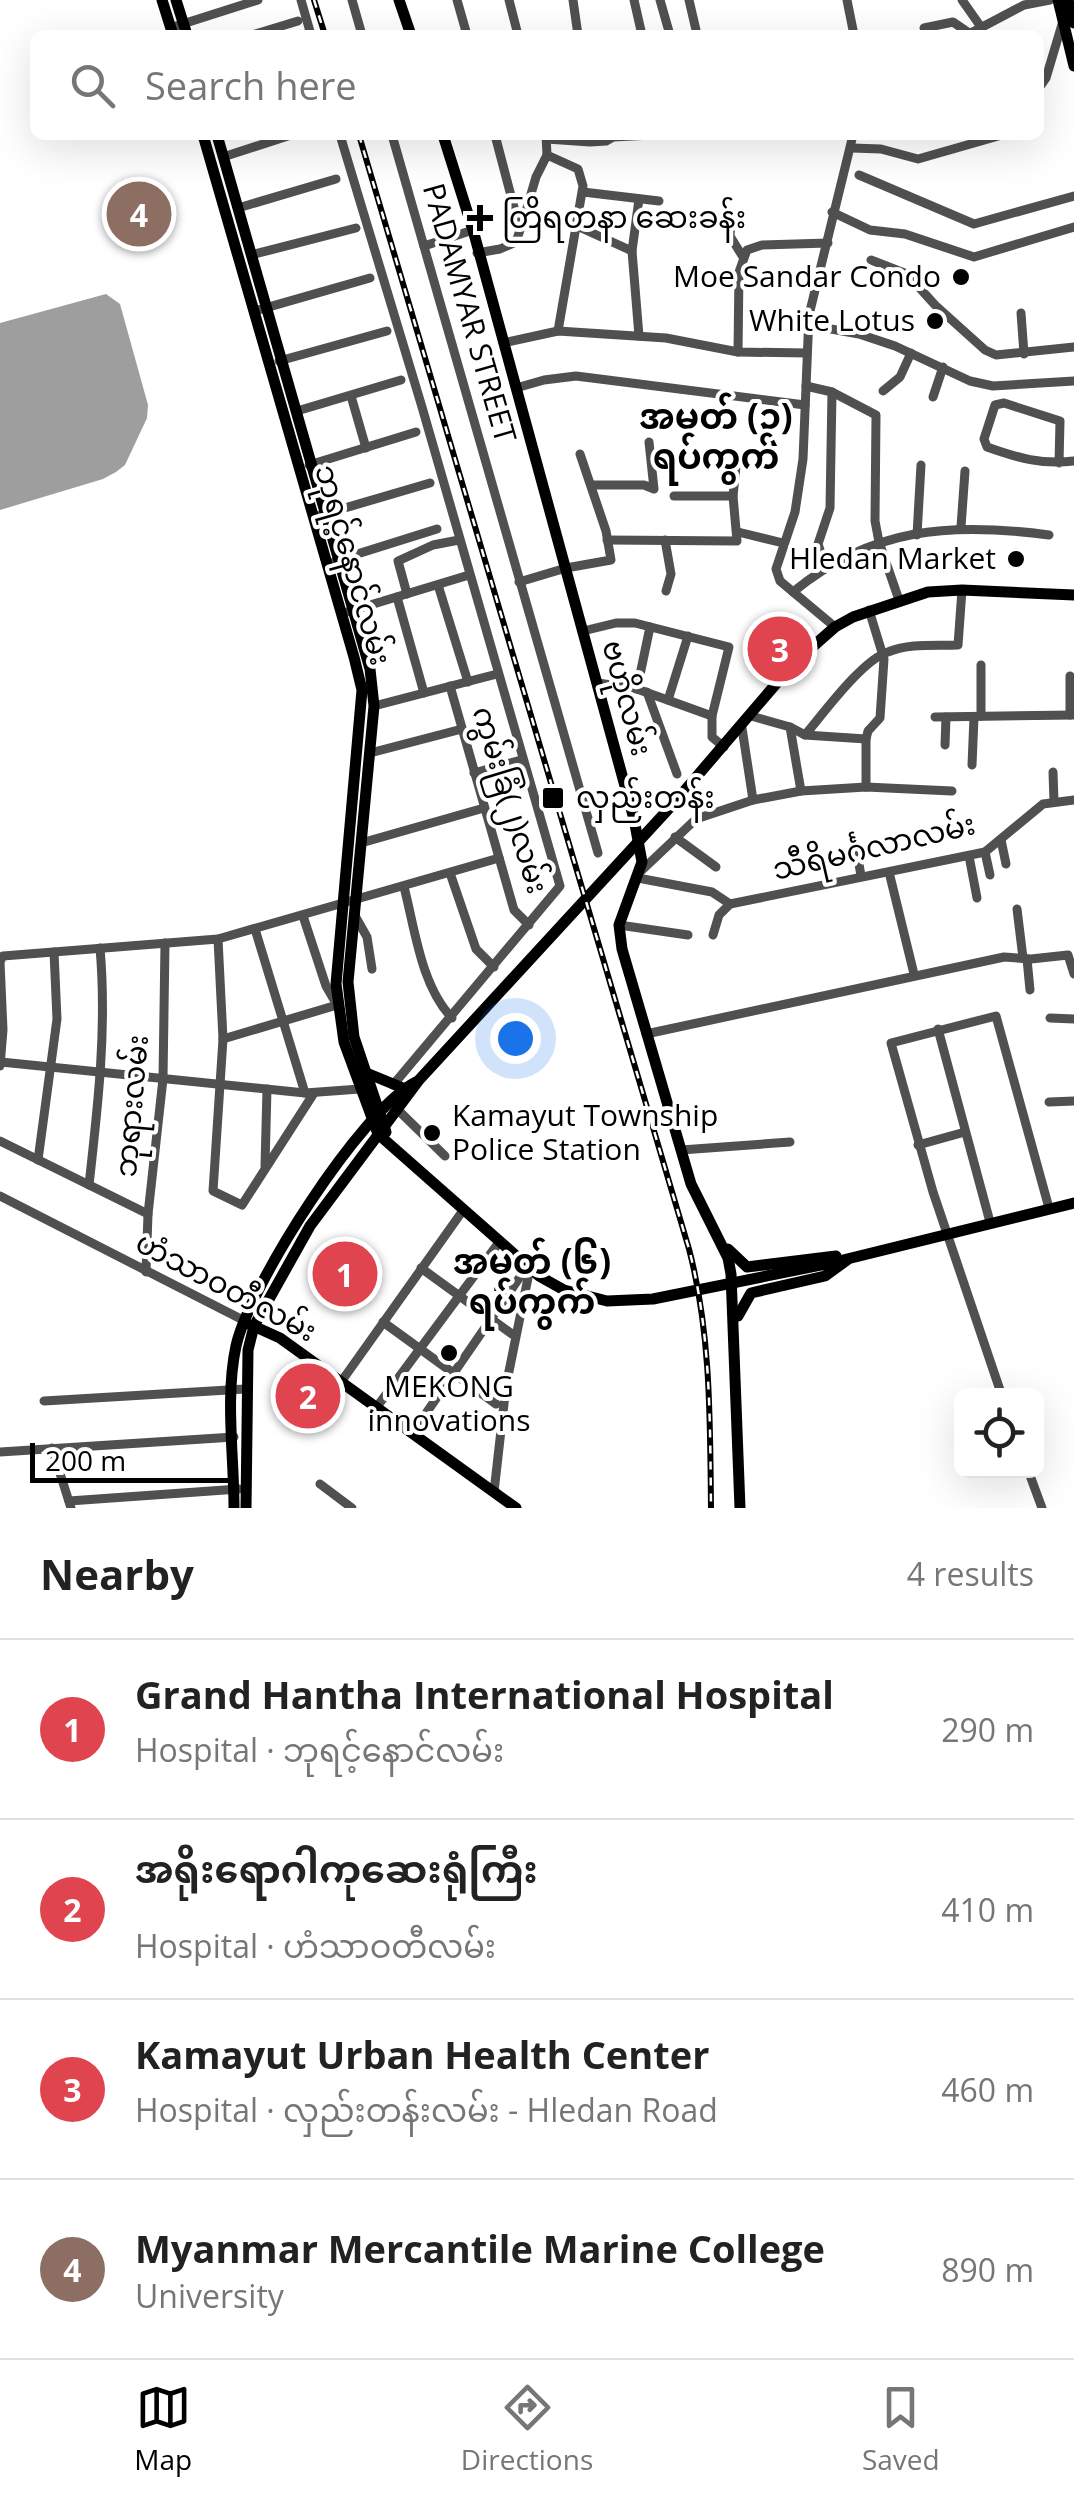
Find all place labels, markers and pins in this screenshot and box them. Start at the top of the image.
pin: 4 [106,176,172,252]
place label: တြိရတနာ ဆေးခန်း [502,196,746,243]
marker: တြိရတနာ ဆေးခန်း [467,205,493,231]
place label: Moe Sandar Condo [673,255,941,296]
marker: Moe Sandar Condo [950,266,972,288]
place label: White Lotus [749,299,915,340]
marker: White Lotus [924,310,946,332]
place label: Hledan Market [789,537,996,578]
marker: Hledan Market [1005,548,1027,570]
pin: 3 [748,612,812,686]
place label: လှည်းတန်း [576,776,715,823]
marker: လှည်းတန်း [540,785,566,811]
place label: Kamayut Township Police Station [452,1094,718,1169]
marker: Kamayut Township Police Station [421,1122,443,1144]
pin: 1 [312,1236,378,1312]
marker: MEKONG innovations [438,1342,460,1364]
pin: 2 [276,1358,340,1434]
place label: MEKONG innovations [367,1365,531,1440]

